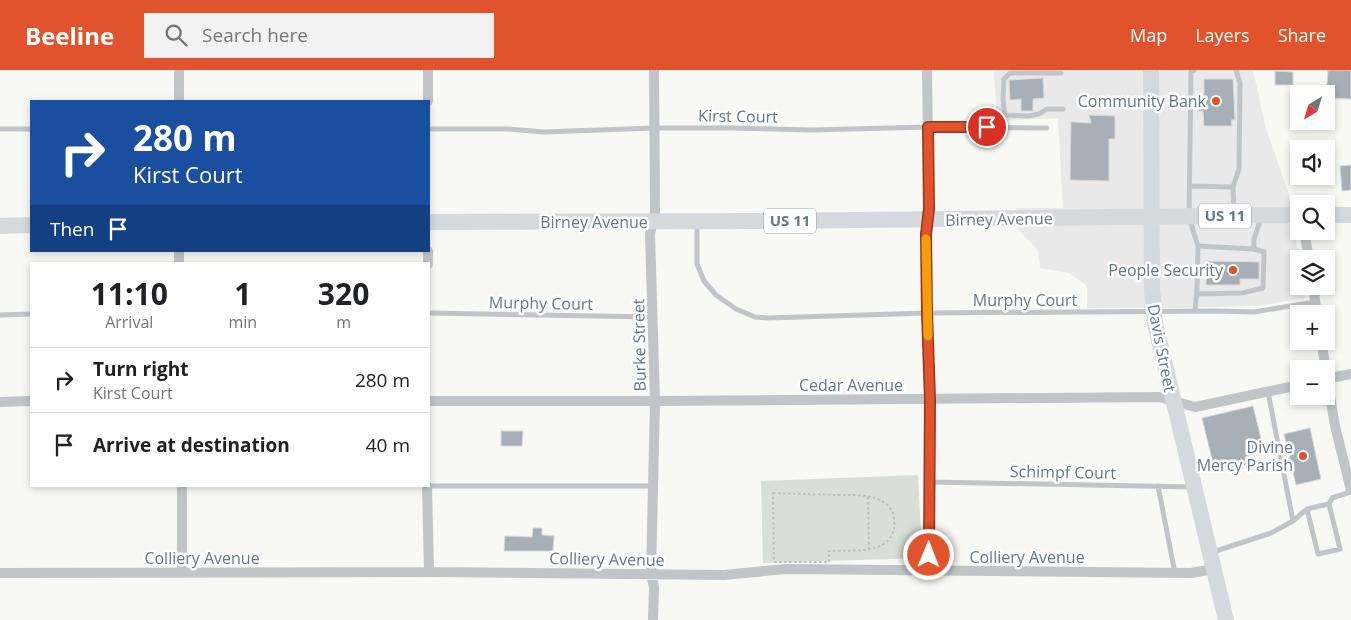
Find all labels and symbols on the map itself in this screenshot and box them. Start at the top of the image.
north arrow [1290,85,1335,130]
place label: Community Bank [1078,90,1207,112]
marker: Community Bank [1210,95,1222,107]
street label: Kirst Court [698,104,778,128]
pin [966,106,1008,148]
road number: US 11 [1199,204,1251,228]
street label: Birney Avenue [945,207,1053,231]
road number: US 11 [764,208,816,234]
street label: Birney Avenue [540,211,648,233]
place label: People Security [1108,259,1224,281]
marker: People Security [1227,264,1239,276]
street label: Murphy Court [973,289,1077,311]
street label: Murphy Court [489,291,594,315]
street label: Burke Street [627,298,651,392]
street label: Davis Street [1143,302,1181,394]
street label: Cedar Avenue [799,374,903,396]
place label: Divine Mercy Parish [1197,436,1293,476]
marker: Divine Mercy Parish [1297,450,1309,462]
street label: Schimpf Court [1010,460,1117,484]
position arrow [902,528,954,580]
street label: Colliery Avenue [969,546,1085,568]
street label: Colliery Avenue [144,547,260,569]
street label: Colliery Avenue [549,547,665,571]

